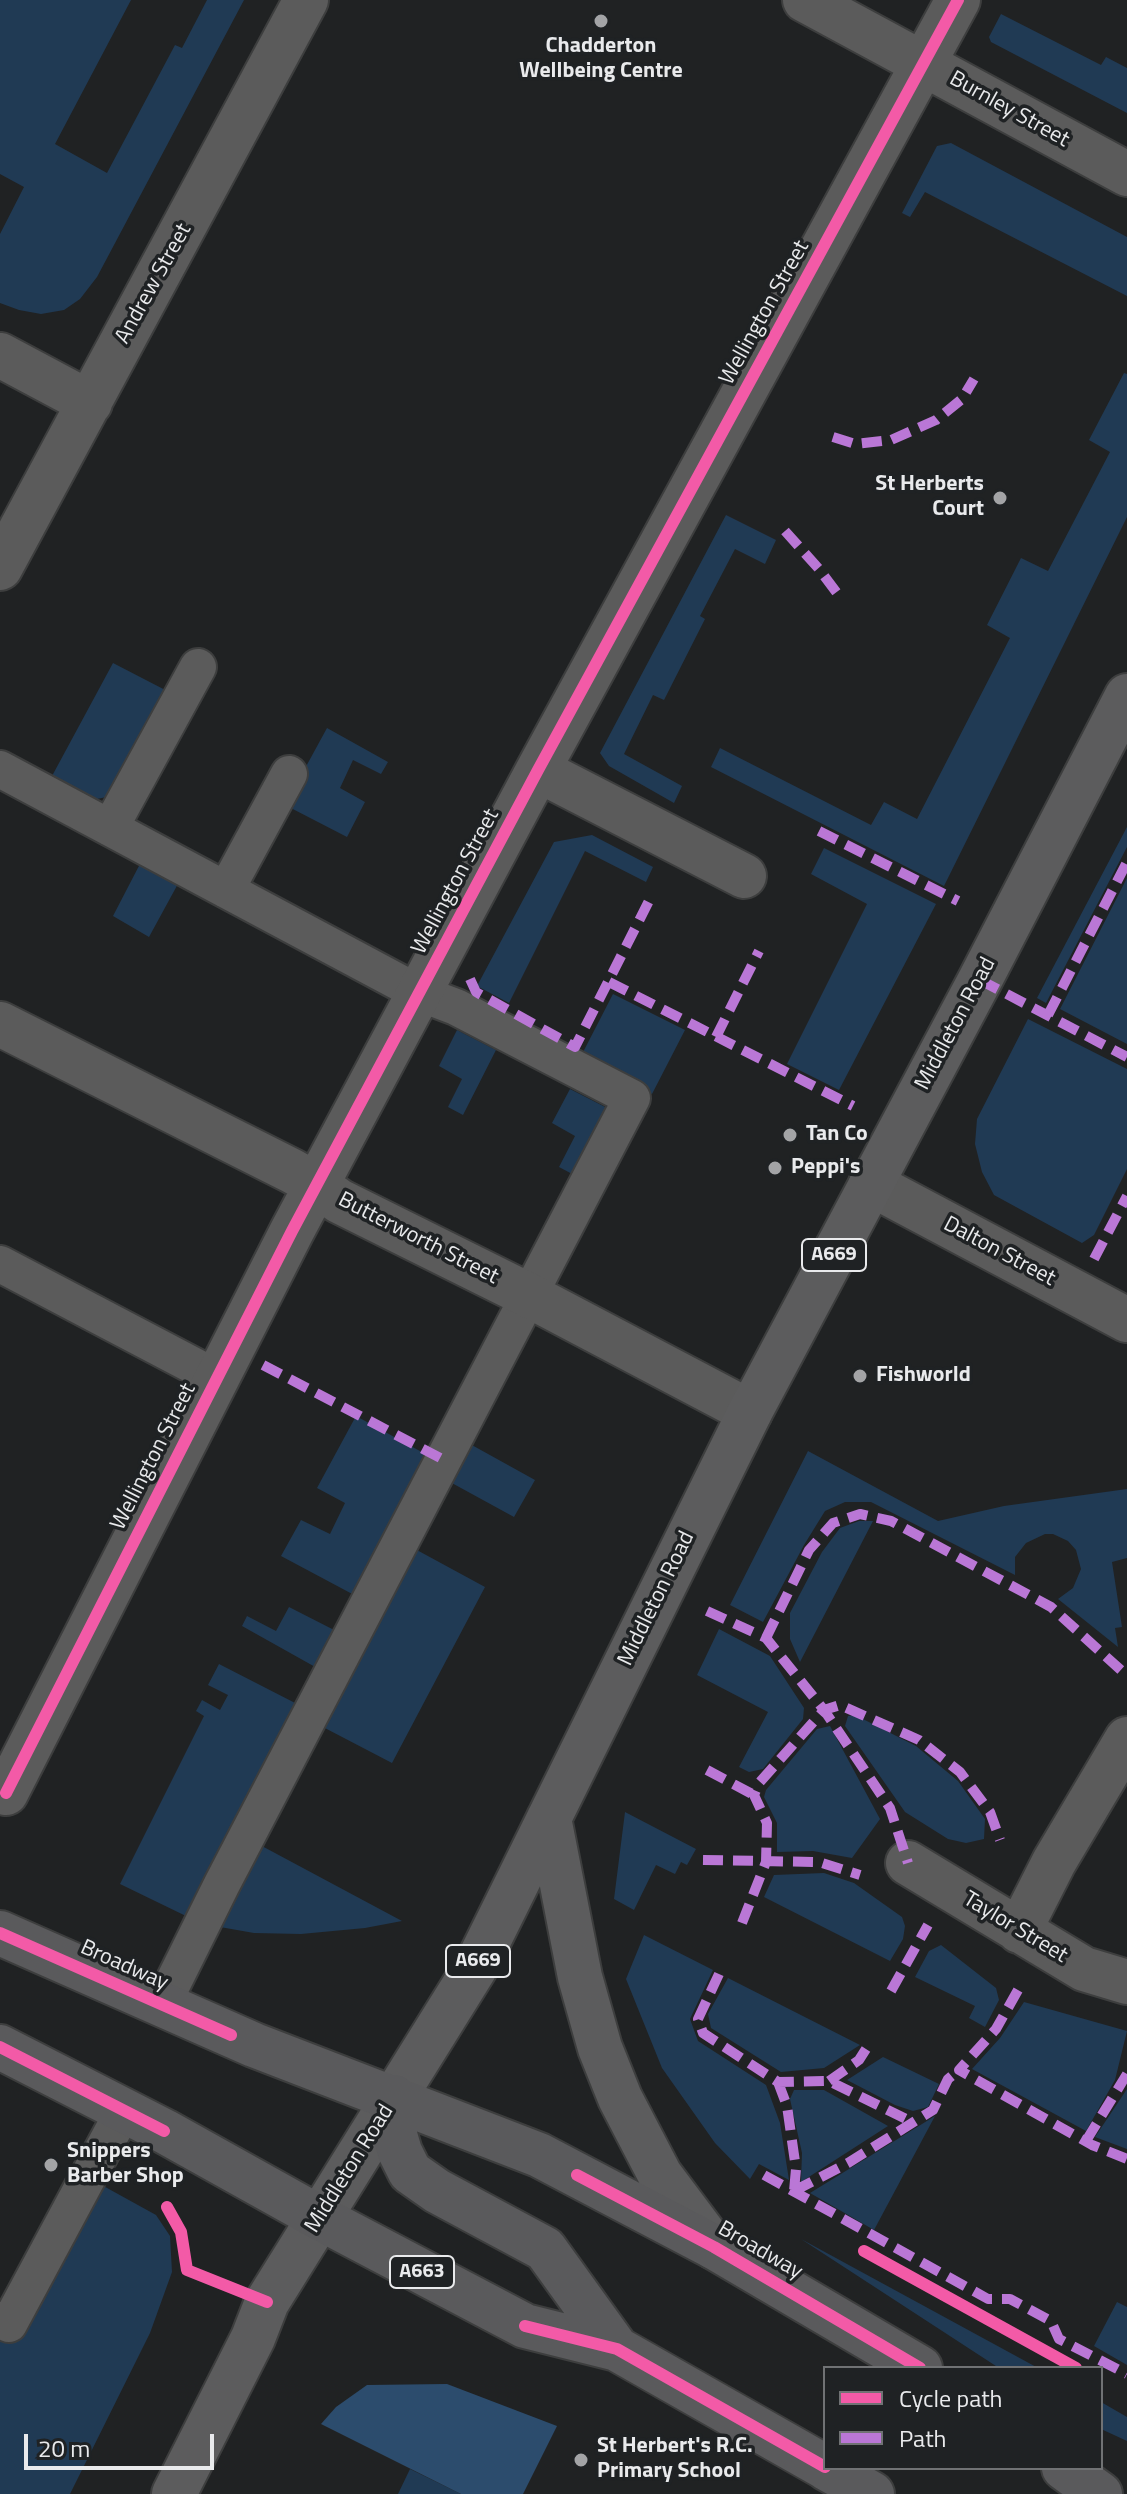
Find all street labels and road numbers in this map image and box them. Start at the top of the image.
street label: Burnley Street [945,66,1073,154]
street label: Andrew Street [110,219,198,349]
street label: Wellington Street [714,236,816,390]
street label: Wellington Street [407,805,505,959]
street label: Middleton Road [910,953,1002,1095]
street label: Butterworth Street [333,1187,503,1291]
street label: Dalton Street [939,1211,1059,1293]
road number: A669 [802,1239,866,1271]
street label: Wellington Street [106,1379,202,1535]
street label: Middleton Road [613,1527,701,1671]
street label: Taylor Street [958,1887,1072,1969]
street label: Broadway [76,1935,172,1997]
road number: A669 [446,1945,510,1977]
street label: Middleton Road [300,2100,400,2238]
street label: Broadway [713,2216,807,2286]
road number: A663 [390,2256,454,2288]

